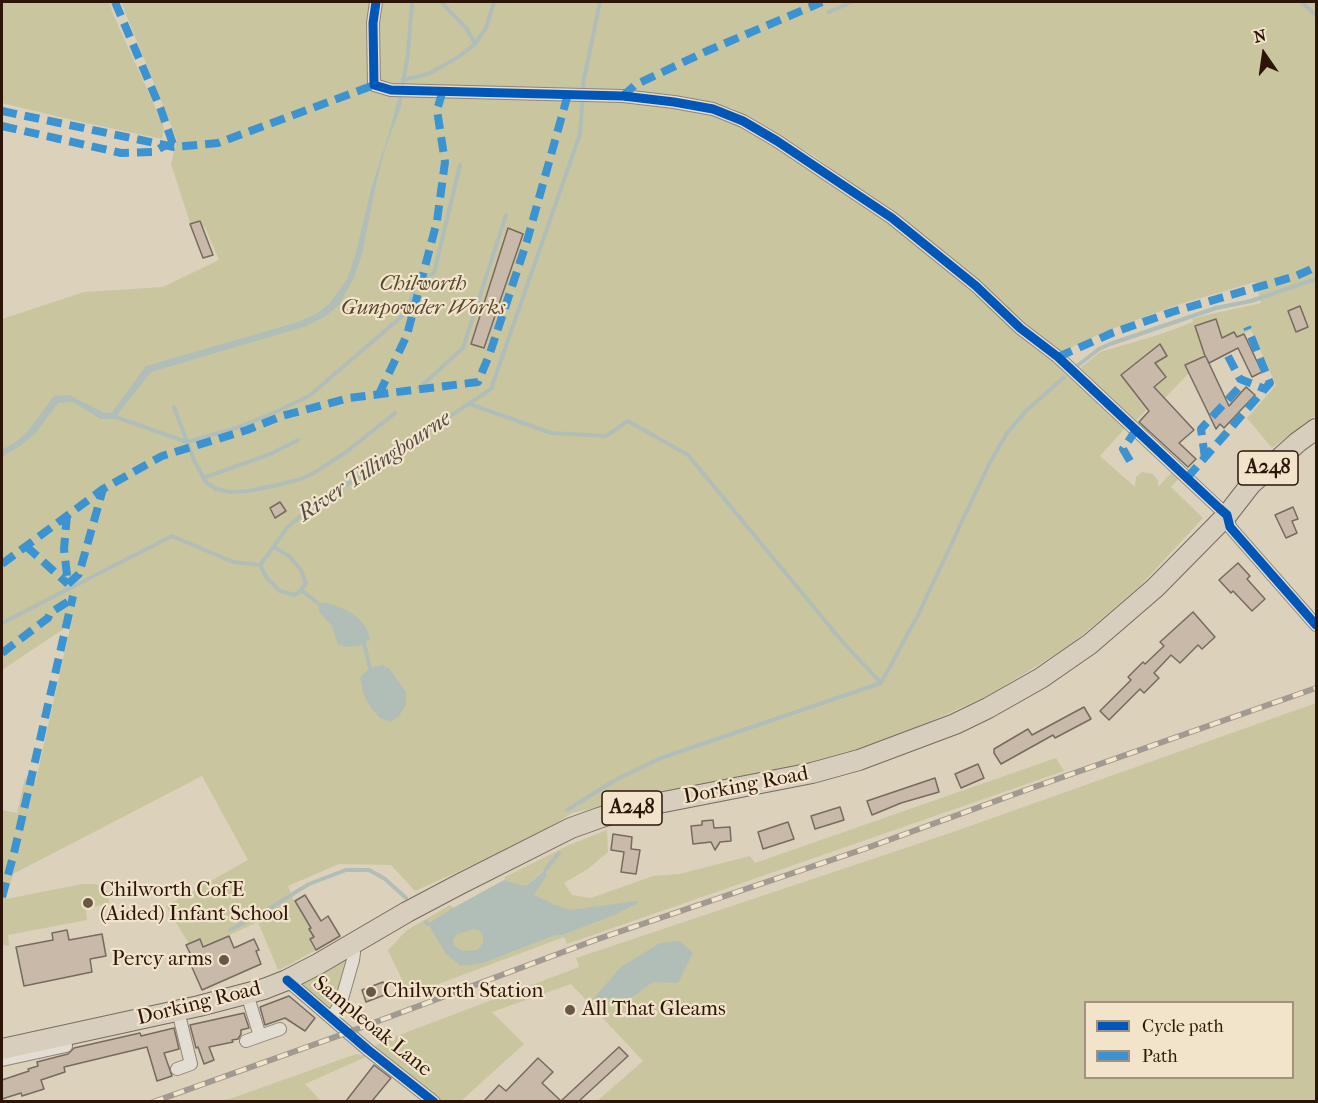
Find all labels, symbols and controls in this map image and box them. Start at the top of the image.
north arrow [1234,24,1294,84]
text: N [1252,25,1268,47]
park label: Chilworth Gunpowder Works [341,272,505,322]
water label: River Tillingbourne [294,406,456,528]
road number: A248 [1238,451,1298,485]
street label: Dorking Road [681,762,811,810]
road number: A248 [602,791,662,825]
place label: Chilworth CofE (Aided) Infant School [100,878,289,928]
marker: Chilworth CofE (Aided) Infant School [81,896,95,910]
place label: Percy arms [112,947,212,973]
marker: Percy arms [217,953,231,967]
street label: Sampleoak Lane [307,971,437,1083]
street label: Dorking Road [134,976,264,1032]
place label: Chilworth Station [383,979,544,1005]
marker: Chilworth Station [364,985,378,999]
place label: All That Gleams [582,997,726,1023]
legend [1084,1001,1294,1079]
marker: All That Gleams [563,1003,577,1017]
text: Cycle path [1142,1016,1223,1037]
text: Path [1142,1046,1178,1067]

